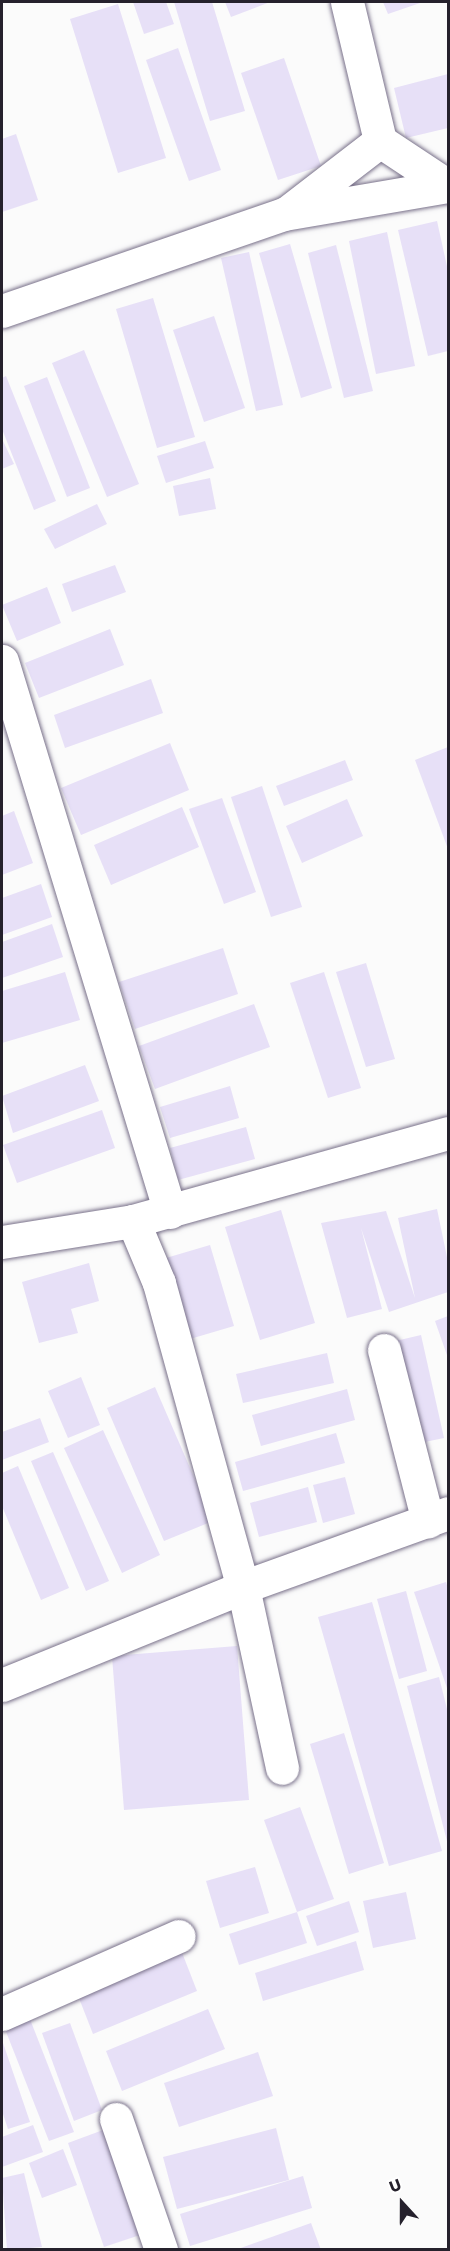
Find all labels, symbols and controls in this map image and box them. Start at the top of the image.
north arrow [372,2173,432,2233]
text: U [386,2173,405,2198]

